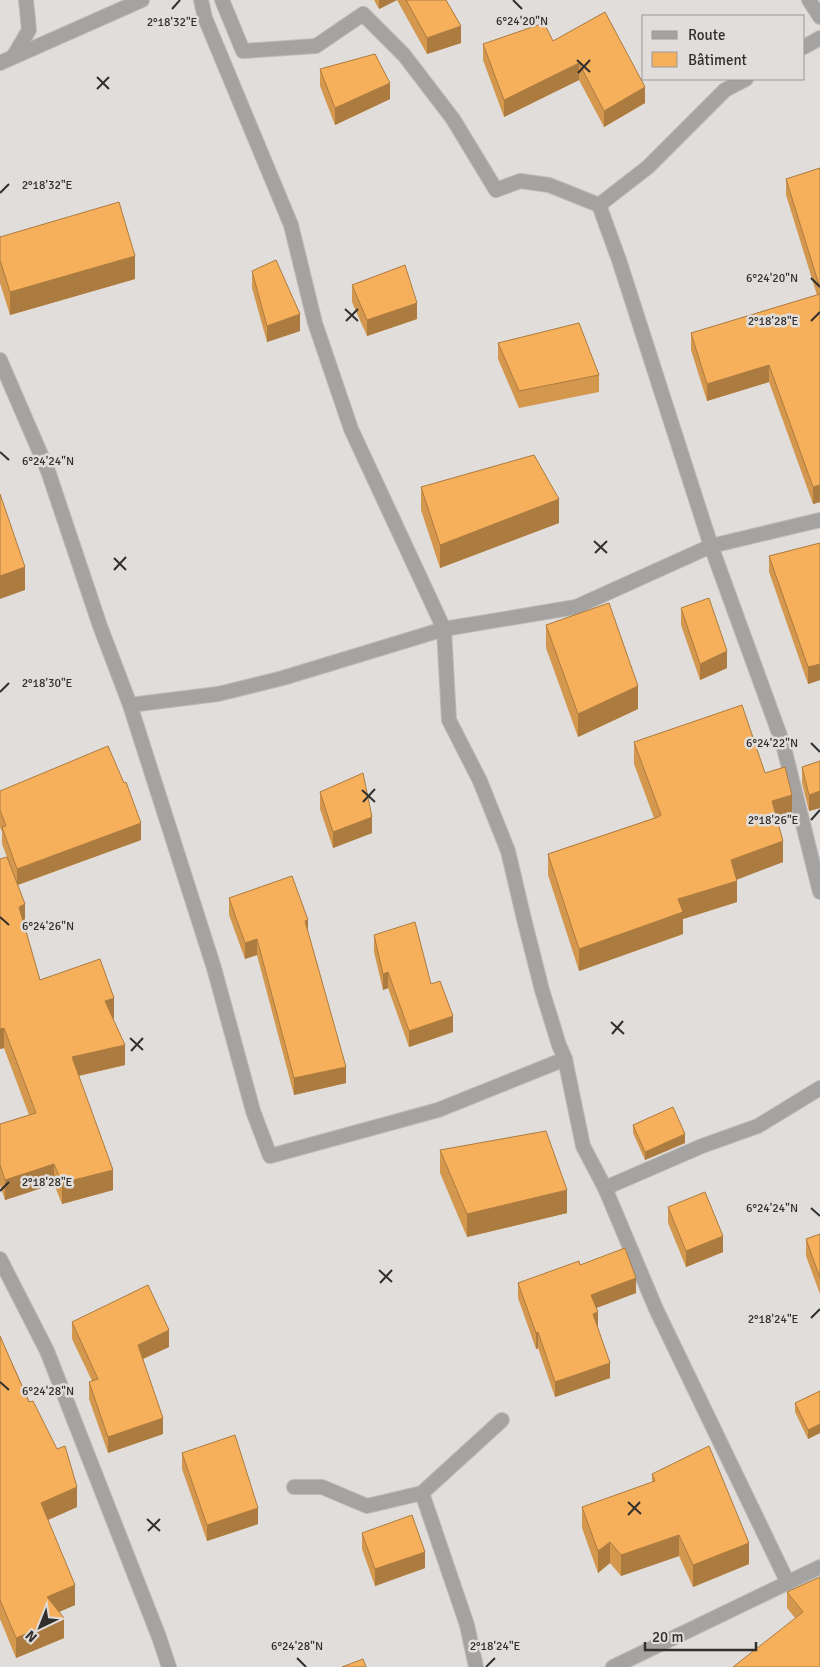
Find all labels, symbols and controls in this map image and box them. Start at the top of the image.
text: 6°24'20"N [496,14,548,29]
text: 2°18'32"E [147,15,198,30]
legend [642,15,805,80]
text: Route [688,26,725,44]
text: Bâtiment [688,51,747,69]
text: 2°18'32"E [22,178,73,193]
text: 6°24'20"N [746,271,798,286]
text: 2°18'28"E [748,314,799,329]
text: 6°24'24"N [22,454,74,469]
text: 2°18'30"E [22,676,73,691]
text: 6°24'22"N [746,736,798,751]
text: 2°18'26"E [748,813,799,828]
text: 6°24'26"N [22,919,74,934]
text: 2°18'28"E [22,1175,73,1190]
text: 6°24'24"N [746,1201,798,1216]
text: 2°18'24"E [748,1312,799,1327]
text: 6°24'28"N [22,1384,74,1399]
north arrow [15,1602,65,1652]
scale bar [645,1620,756,1652]
text: N [22,1627,41,1646]
text: 20 m [652,1628,683,1646]
text: 6°24'28"N [271,1639,323,1654]
text: 2°18'24"E [470,1639,521,1654]

